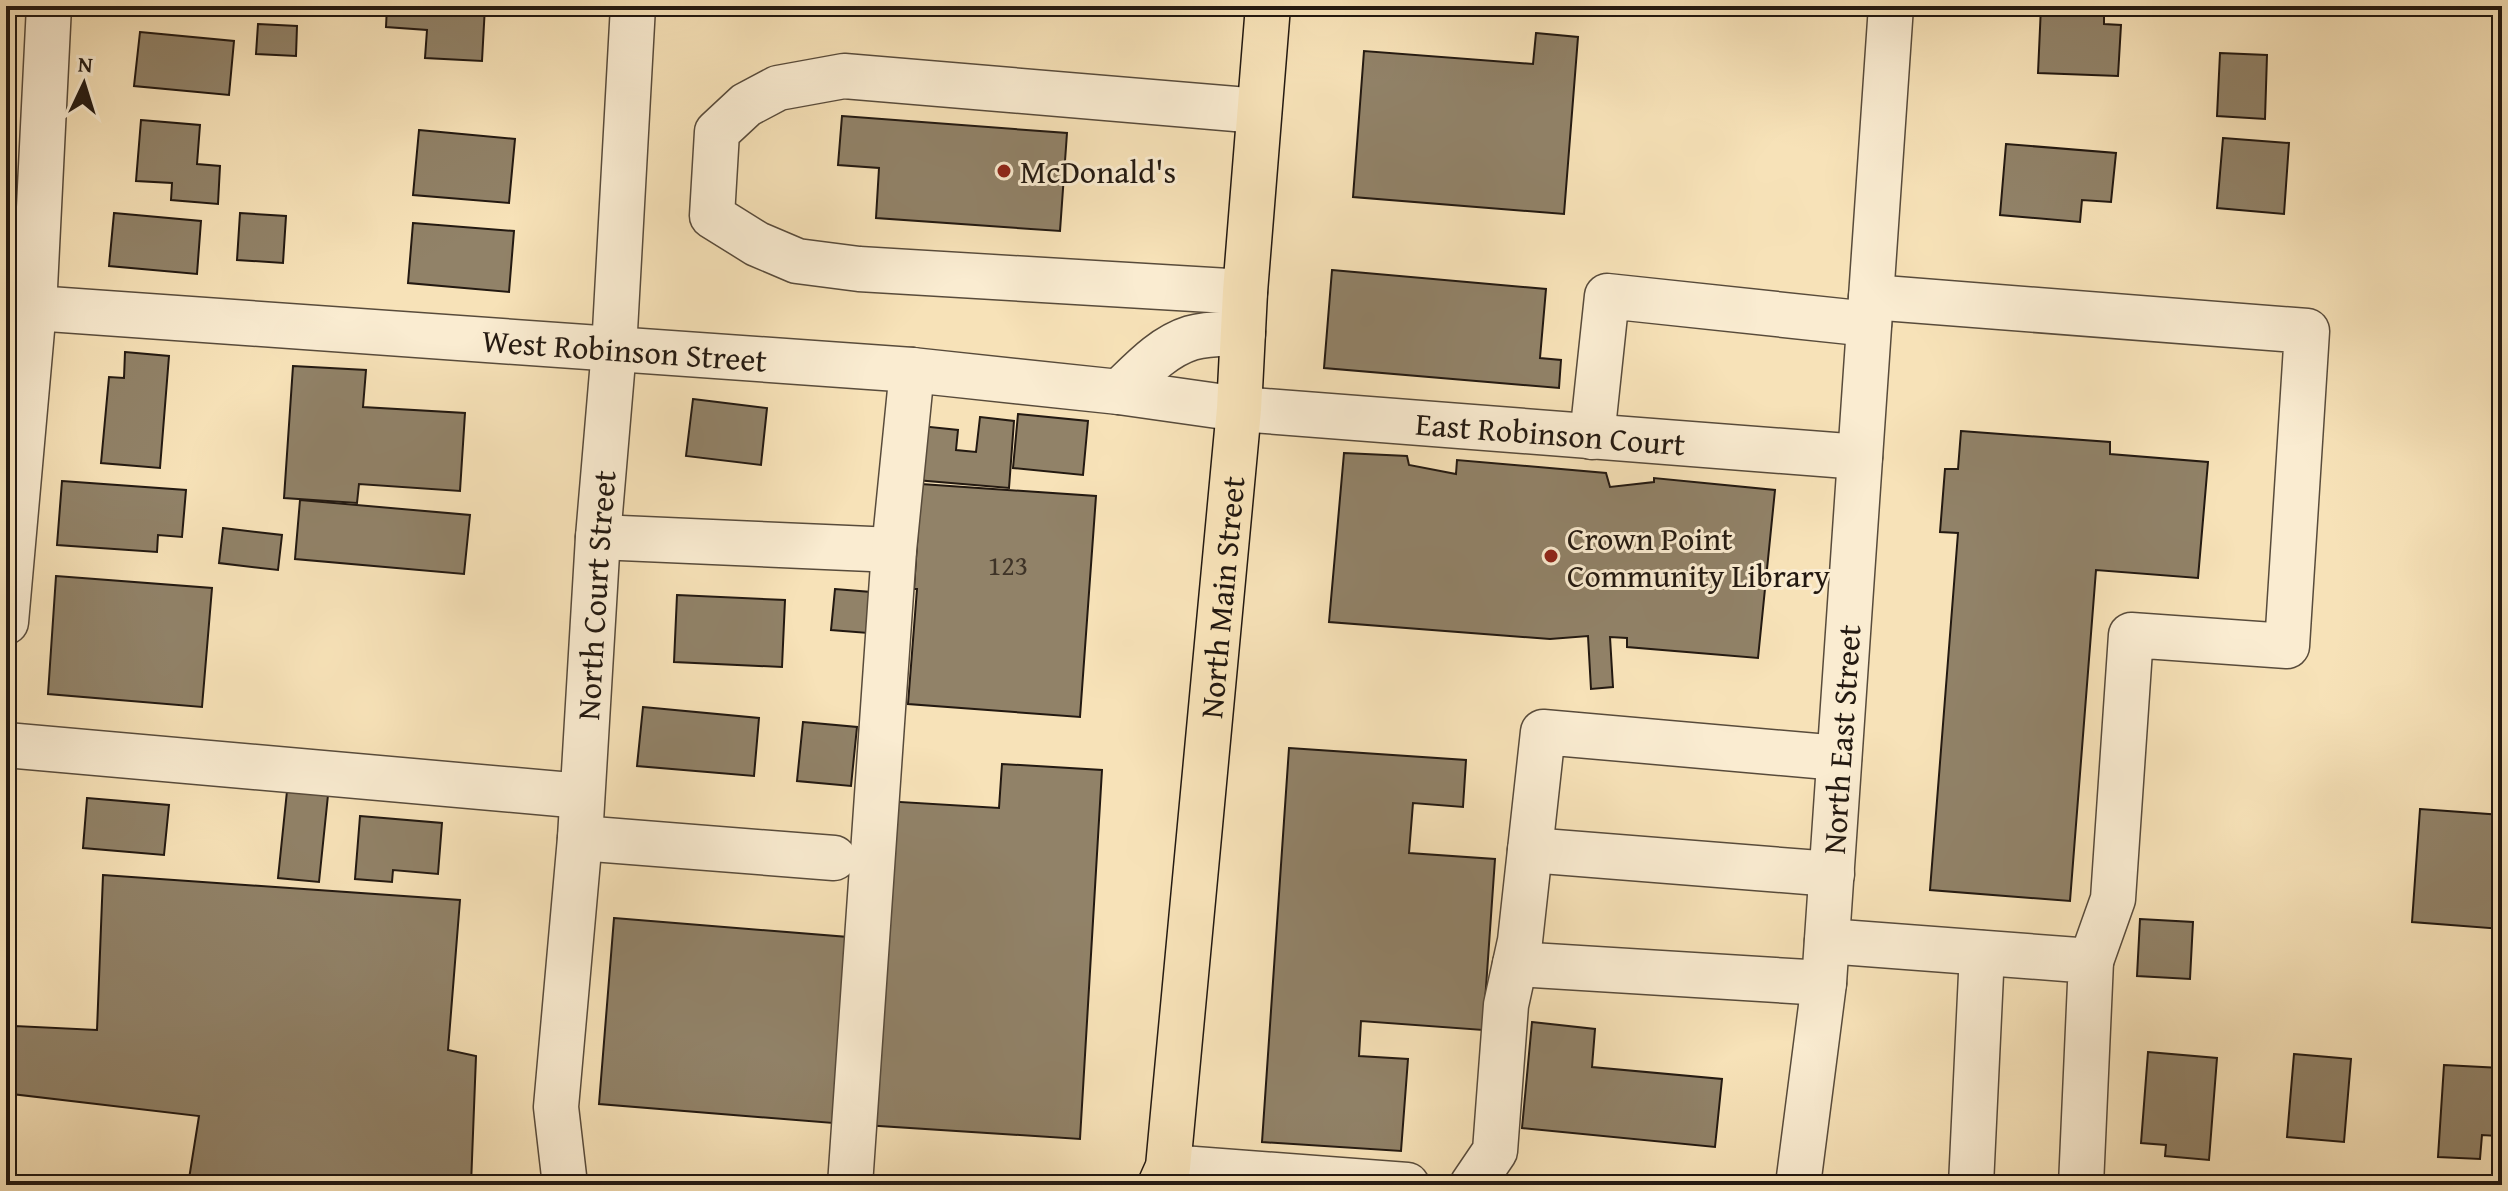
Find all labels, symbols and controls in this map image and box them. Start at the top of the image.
north arrow [44,44,124,124]
text: N [77,48,94,81]
place label: McDonald's [1020,148,1176,195]
marker: McDonald's [995,162,1013,180]
street label: West Robinson Street [481,316,768,383]
street label: East Robinson Court [1414,399,1687,467]
street label: North Court Street [564,468,627,721]
street label: North Main Street [1187,474,1256,720]
place label: Crown Point Community Library [1567,515,1830,599]
house number: 123 [988,544,1028,585]
marker: Crown Point Community Library [1542,547,1560,565]
street label: North East Street [1809,623,1872,856]

